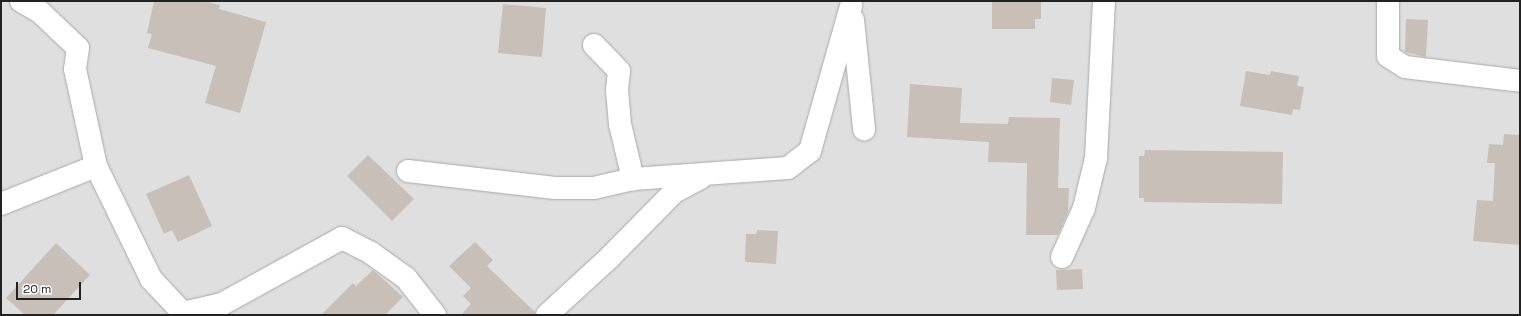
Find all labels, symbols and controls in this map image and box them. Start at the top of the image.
scale bar [18,274,83,300]
text: 20 m [23,281,51,297]

